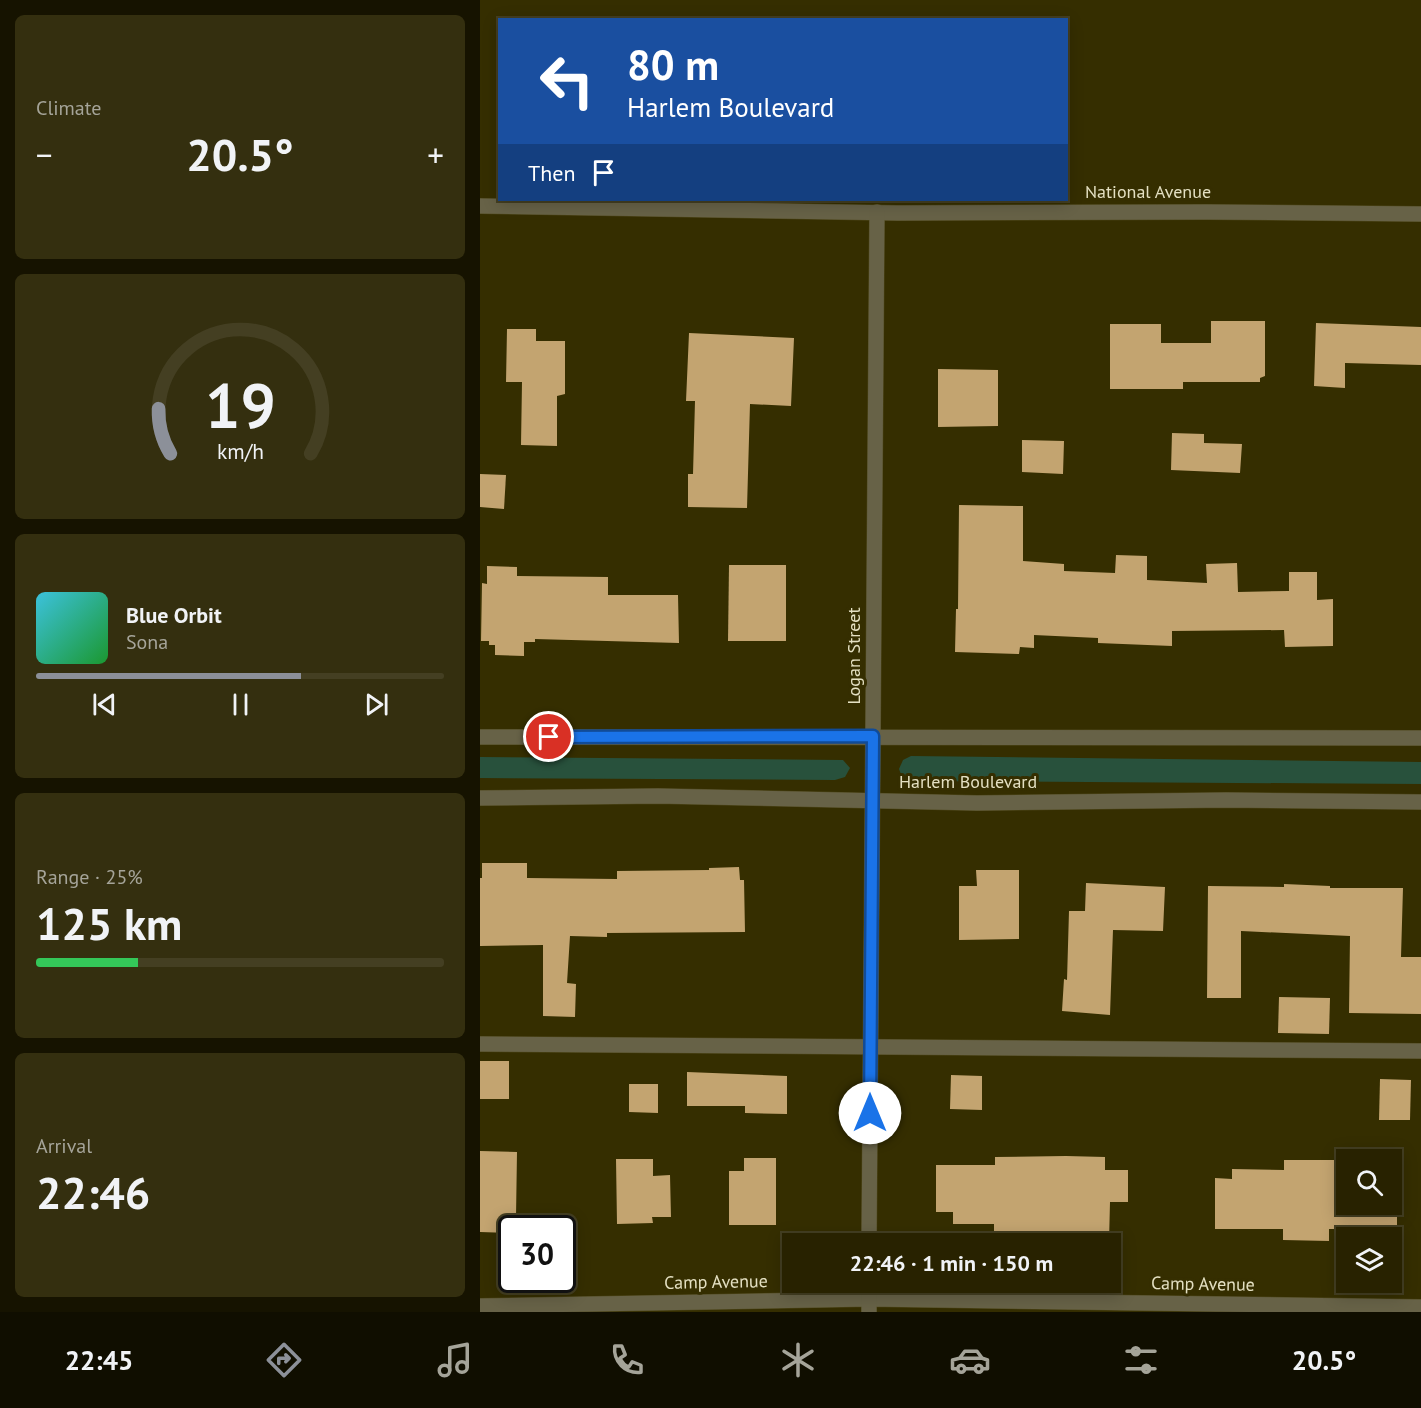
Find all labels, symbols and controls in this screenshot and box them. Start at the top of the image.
text: 80 m [627,37,719,92]
icon: left [528,42,606,120]
text: Harlem Boulevard [627,90,834,124]
text: Climate [36,95,102,121]
text: 20.5° [186,125,294,183]
text: − [36,133,53,176]
text: + [427,133,444,176]
icon: arrive [587,156,620,189]
text: Then [528,159,575,187]
street label: National Avenue [1085,180,1211,203]
text: 19 [205,364,275,445]
text: km/h [216,437,263,465]
text: Blue Orbit [126,601,222,629]
street label: Logan Street [842,607,865,705]
text: Sona [126,629,168,655]
icon: previous [88,688,121,721]
icon: pause [224,688,257,721]
icon: next [360,688,393,721]
pin [523,711,574,762]
icon: arrive [532,720,565,753]
street label: Harlem Boulevard [899,770,1037,793]
text: Range · 25% [36,864,143,890]
text: 125 km [36,894,182,952]
position arrow [838,1081,902,1145]
text: Arrival [36,1133,92,1159]
map controls [1336,1149,1402,1293]
button: search [1336,1149,1402,1215]
text: 22:46 [36,1163,150,1221]
speed limit sign: 30 [498,1215,576,1293]
button: layers [1336,1227,1402,1293]
text: 22:46 · 1 min · 150 m [850,1249,1053,1277]
street label: Camp Avenue [664,1269,768,1294]
street label: Camp Avenue [1151,1271,1255,1296]
icon: directions [263,1339,305,1381]
icon: music [434,1339,476,1381]
icon: phone [606,1339,648,1381]
icon: climate [777,1339,819,1381]
icon: car [949,1339,991,1381]
icon: filters [1120,1339,1162,1381]
text: 22:45 [65,1343,133,1377]
text: 20.5° [1292,1343,1356,1377]

